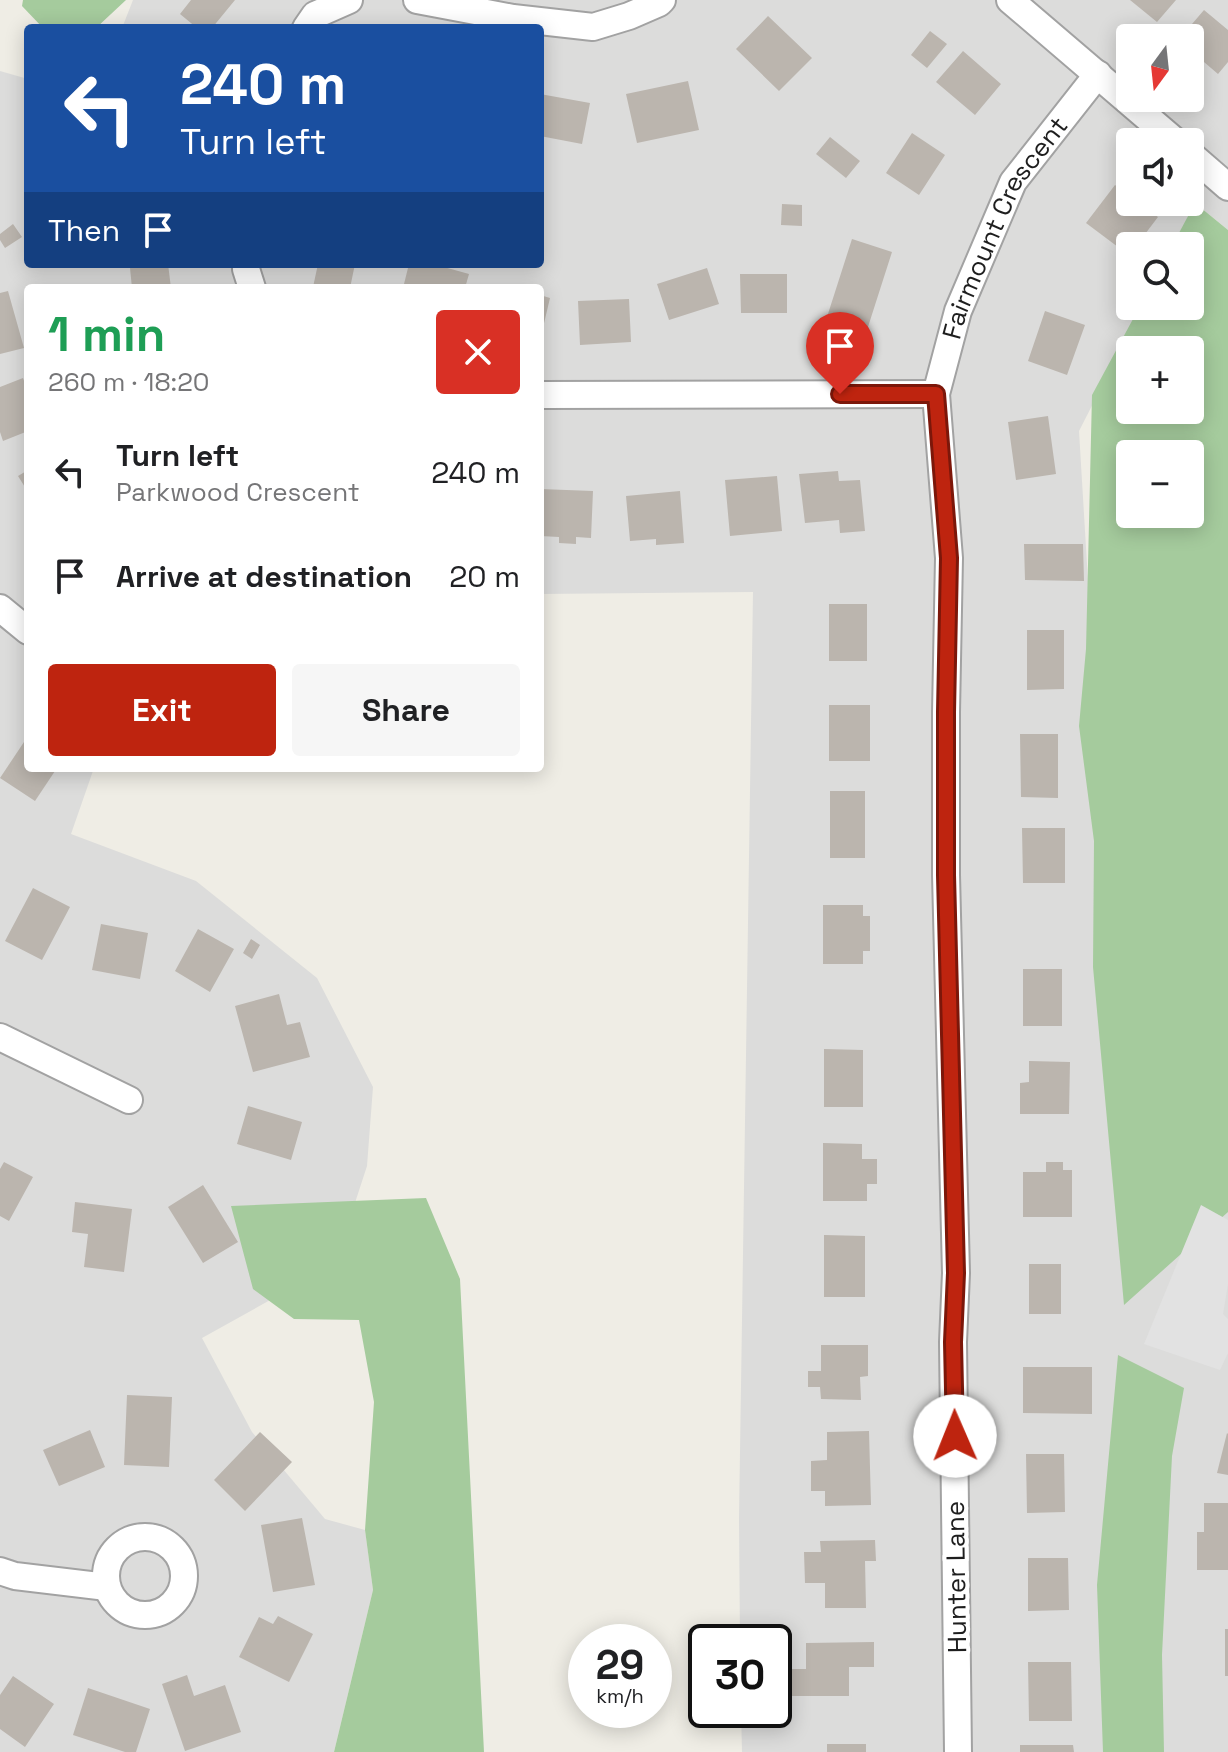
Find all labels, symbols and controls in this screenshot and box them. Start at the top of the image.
north arrow [1116,24,1204,112]
map controls [1116,24,1204,528]
text: 240 m [180,49,346,120]
icon: left [48,56,152,160]
street label: Fairmount Crescent [934,110,1075,343]
text: Turn left [180,119,327,165]
button: sound [1116,128,1204,216]
icon: arrive [136,208,180,252]
text: Then [48,211,120,250]
button: search [1116,232,1204,320]
text: 1 min [48,304,165,365]
button: close [436,310,520,394]
pin [806,312,874,394]
icon: arrive [818,324,862,368]
button: + [1116,336,1204,424]
text: 260 m · 18:20 [48,365,210,399]
text: Turn left [116,436,239,475]
button: − [1116,440,1204,528]
icon: left [48,450,92,494]
text: 240 m [431,453,520,492]
text: Parkwood Crescent [116,475,360,509]
icon: arrive [48,554,92,598]
text: Arrive at destination [116,557,412,596]
text: 20 m [449,557,520,596]
button: Exit [48,664,276,756]
button: Share [292,664,520,756]
position arrow [913,1394,997,1478]
street label: Hunter Lane [938,1501,974,1653]
speed limit sign: 30 [688,1624,792,1728]
text: 29 [596,1640,644,1691]
text: km/h [596,1683,644,1709]

